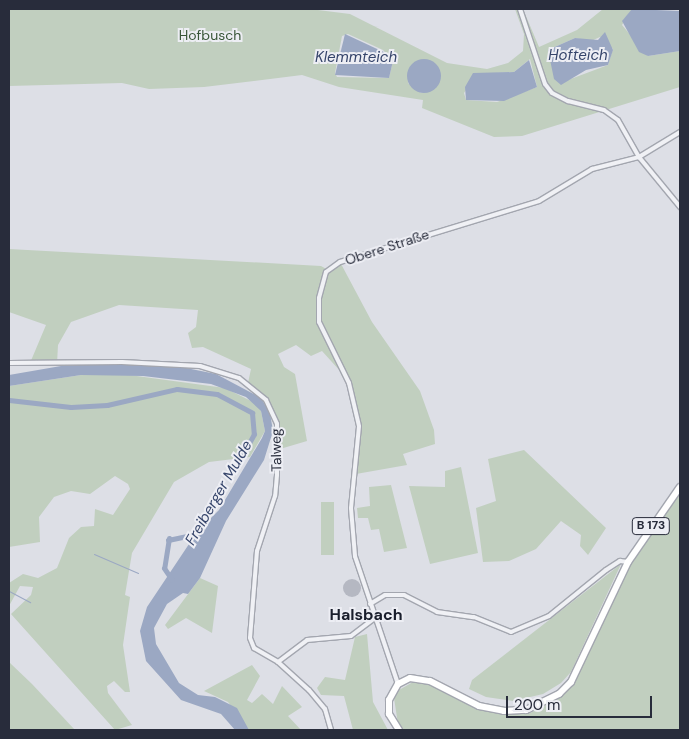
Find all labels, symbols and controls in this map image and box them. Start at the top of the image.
park label: Hofbusch [179,27,241,43]
water label: Hofteich [548,47,608,65]
water label: Klemmteich [315,49,397,67]
street label: Obere Straße [343,225,431,269]
street label: Talweg [267,428,285,472]
water label: Freiberger Mulde [182,438,256,548]
road number: B 173 [631,516,671,536]
district label: Halsbach [329,605,403,625]
scale bar [509,686,655,718]
text: 200 m [514,695,560,715]

